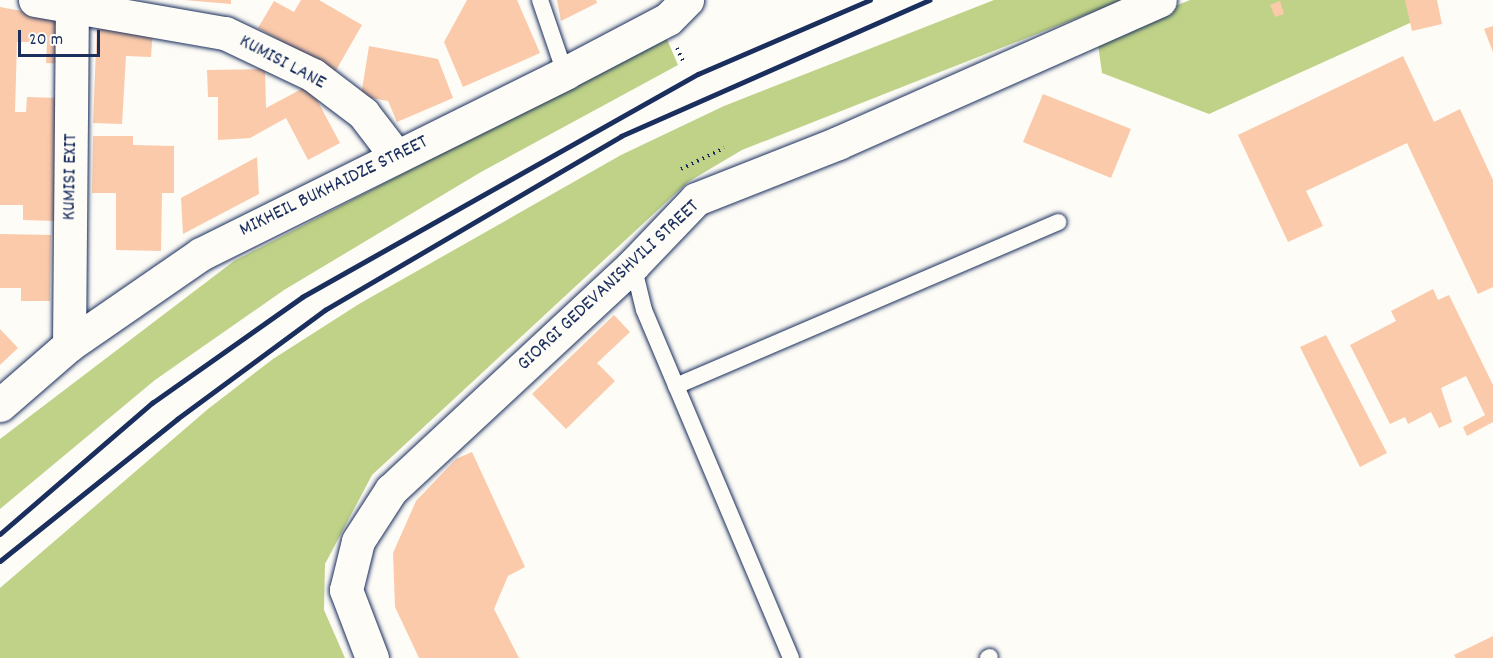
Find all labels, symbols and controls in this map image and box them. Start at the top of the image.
scale bar [21,18,104,56]
text: 20 m [29,28,63,53]
street label: KUMISI LANE [235,30,329,96]
street label: MIKHEIL BUKHAIDZE STREET [236,131,432,243]
street label: KUMISI EXIT [58,133,84,221]
street label: GIORGI GEDEVANISHVILI STREET [513,195,705,377]

